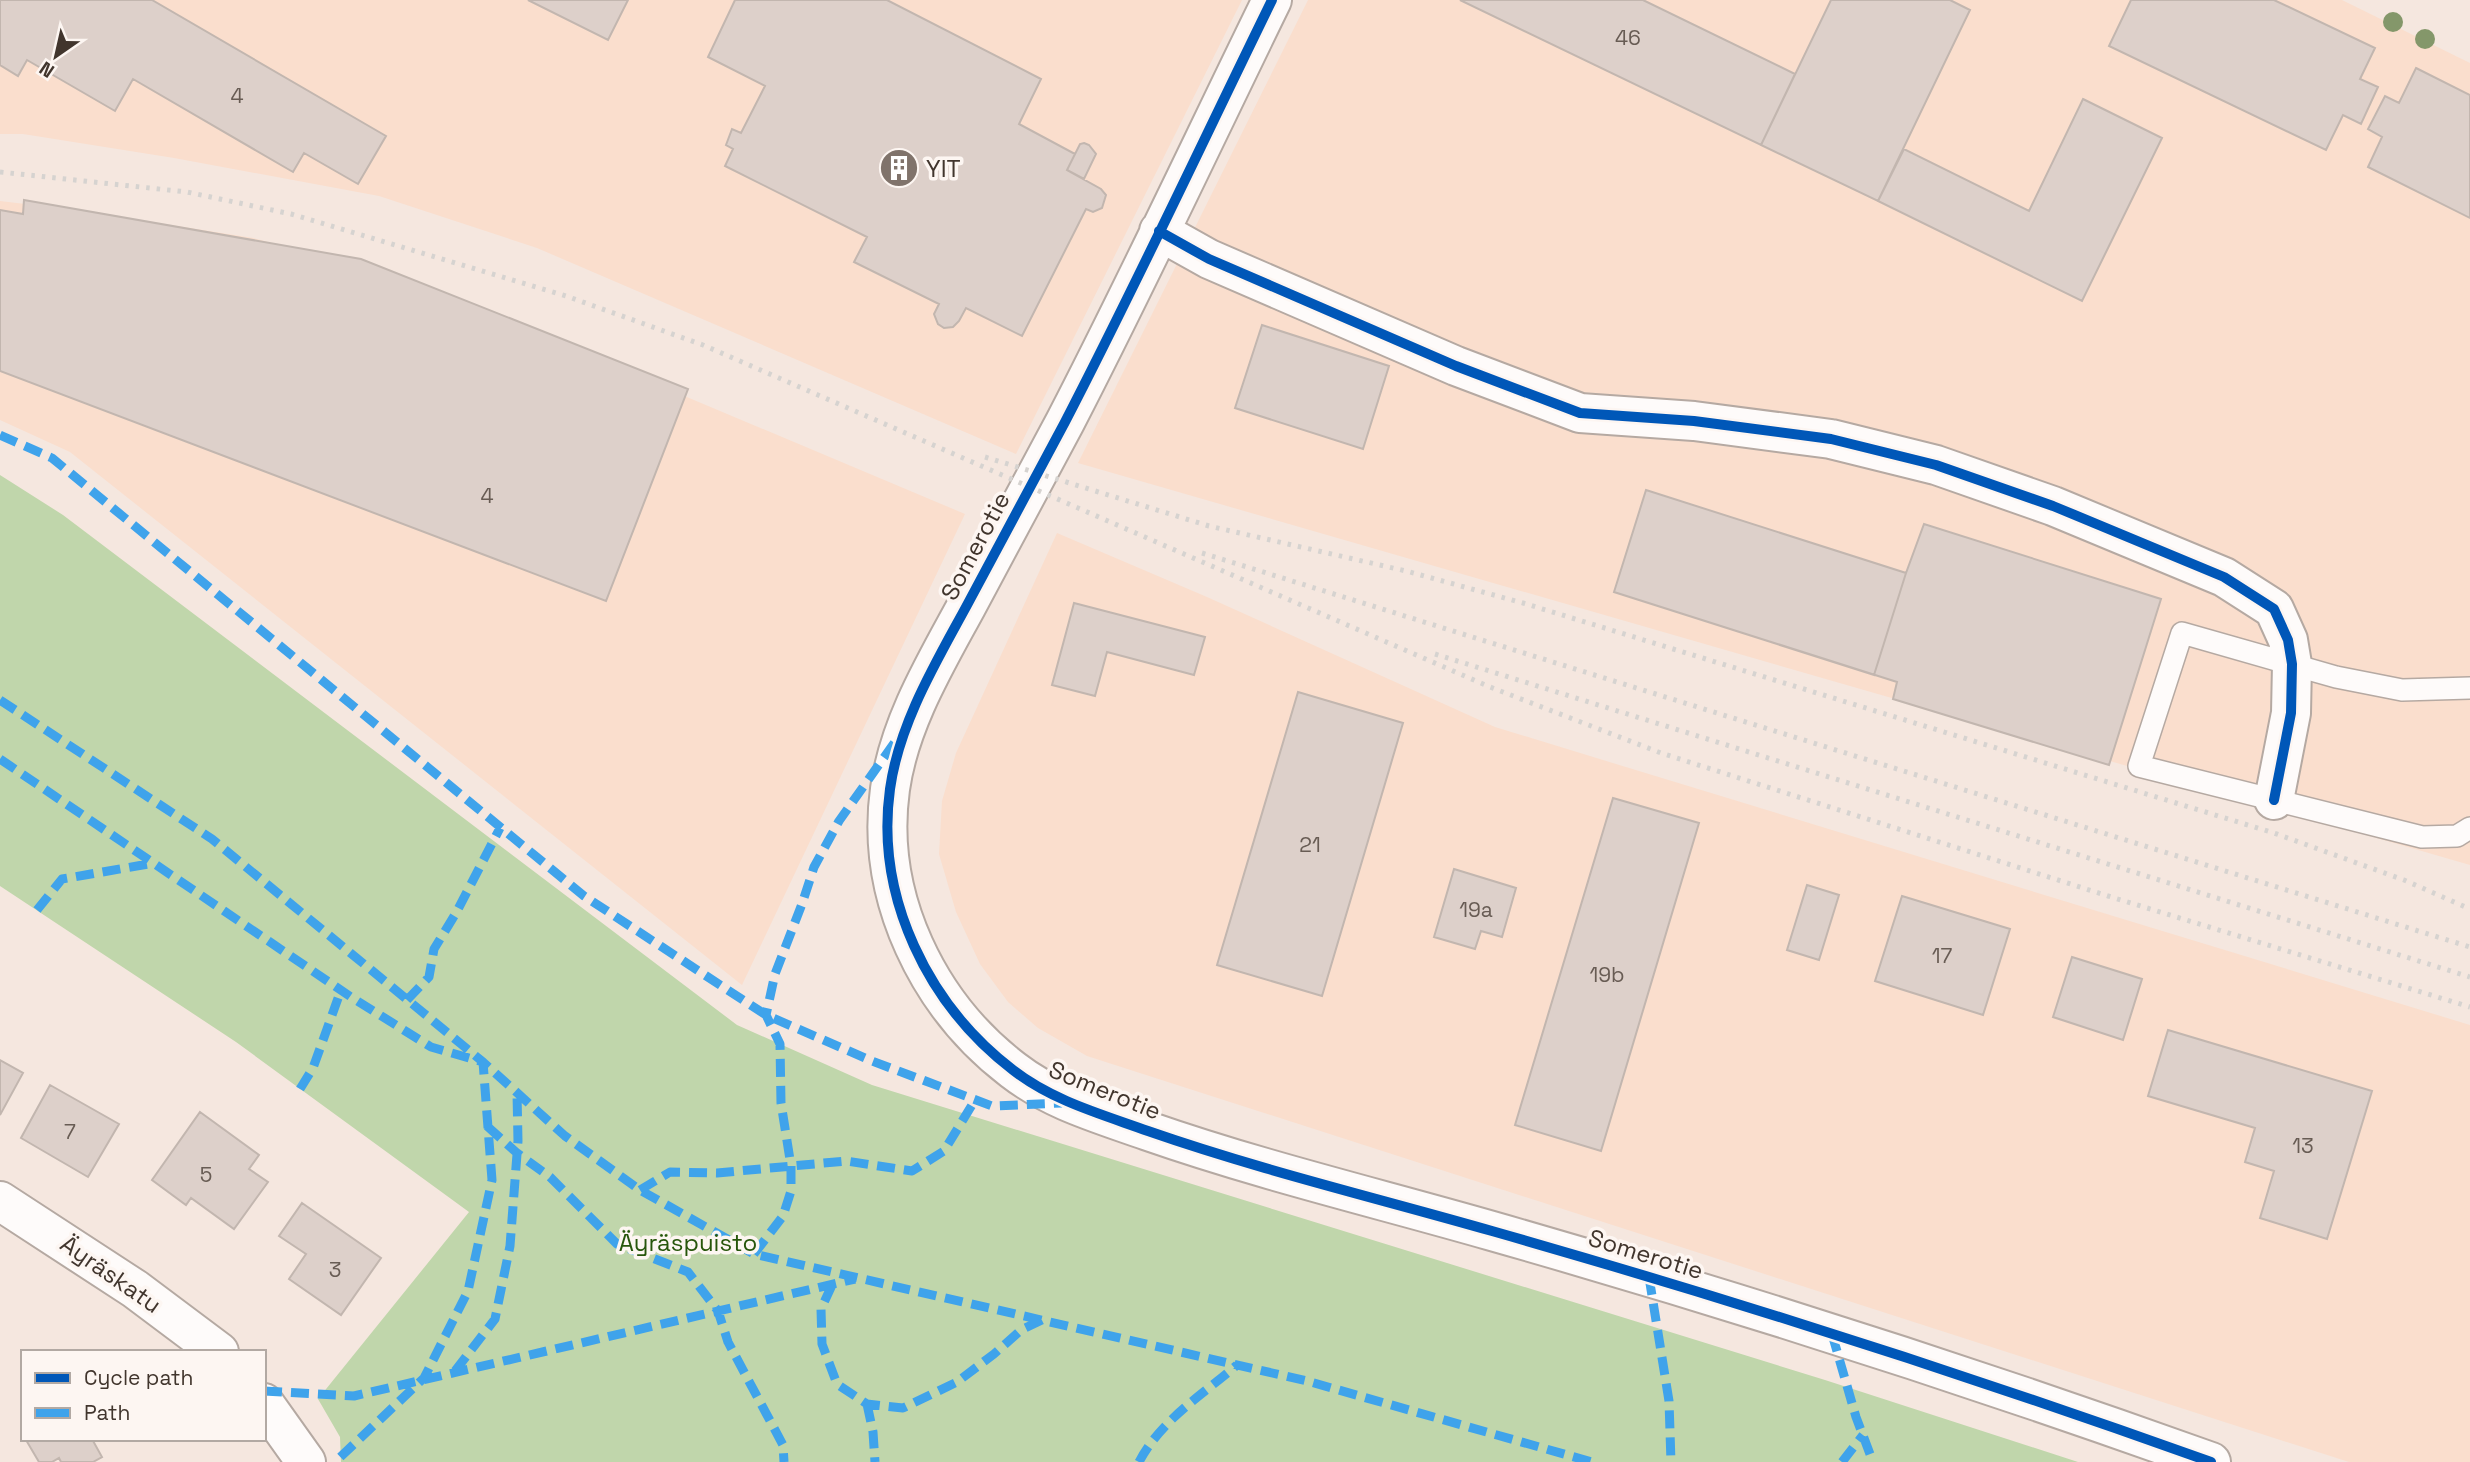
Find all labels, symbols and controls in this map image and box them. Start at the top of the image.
north arrow [21,21,91,91]
house number: 46 [1615,24,1641,51]
text: N [35,56,59,84]
house number: 4 [230,82,244,109]
building icon: YIT [878,147,920,189]
place label: YIT [926,153,961,184]
house number: 4 [480,482,494,509]
street label: Somerotie [933,486,1017,606]
house number: 21 [1299,831,1321,858]
house number: 19a [1459,896,1493,923]
house number: 17 [1932,942,1952,969]
house number: 19b [1589,961,1625,988]
street label: Somerotie [1044,1053,1166,1127]
house number: 7 [64,1118,76,1145]
house number: 13 [2292,1132,2314,1159]
house number: 5 [200,1161,212,1188]
street label: Somerotie [1585,1222,1707,1286]
park label: Äyräspuisto [619,1227,757,1258]
street label: Äyräskatu [55,1228,167,1320]
house number: 3 [329,1256,341,1283]
legend [21,1350,266,1441]
text: Cycle path [84,1364,193,1391]
text: Path [84,1399,130,1426]

